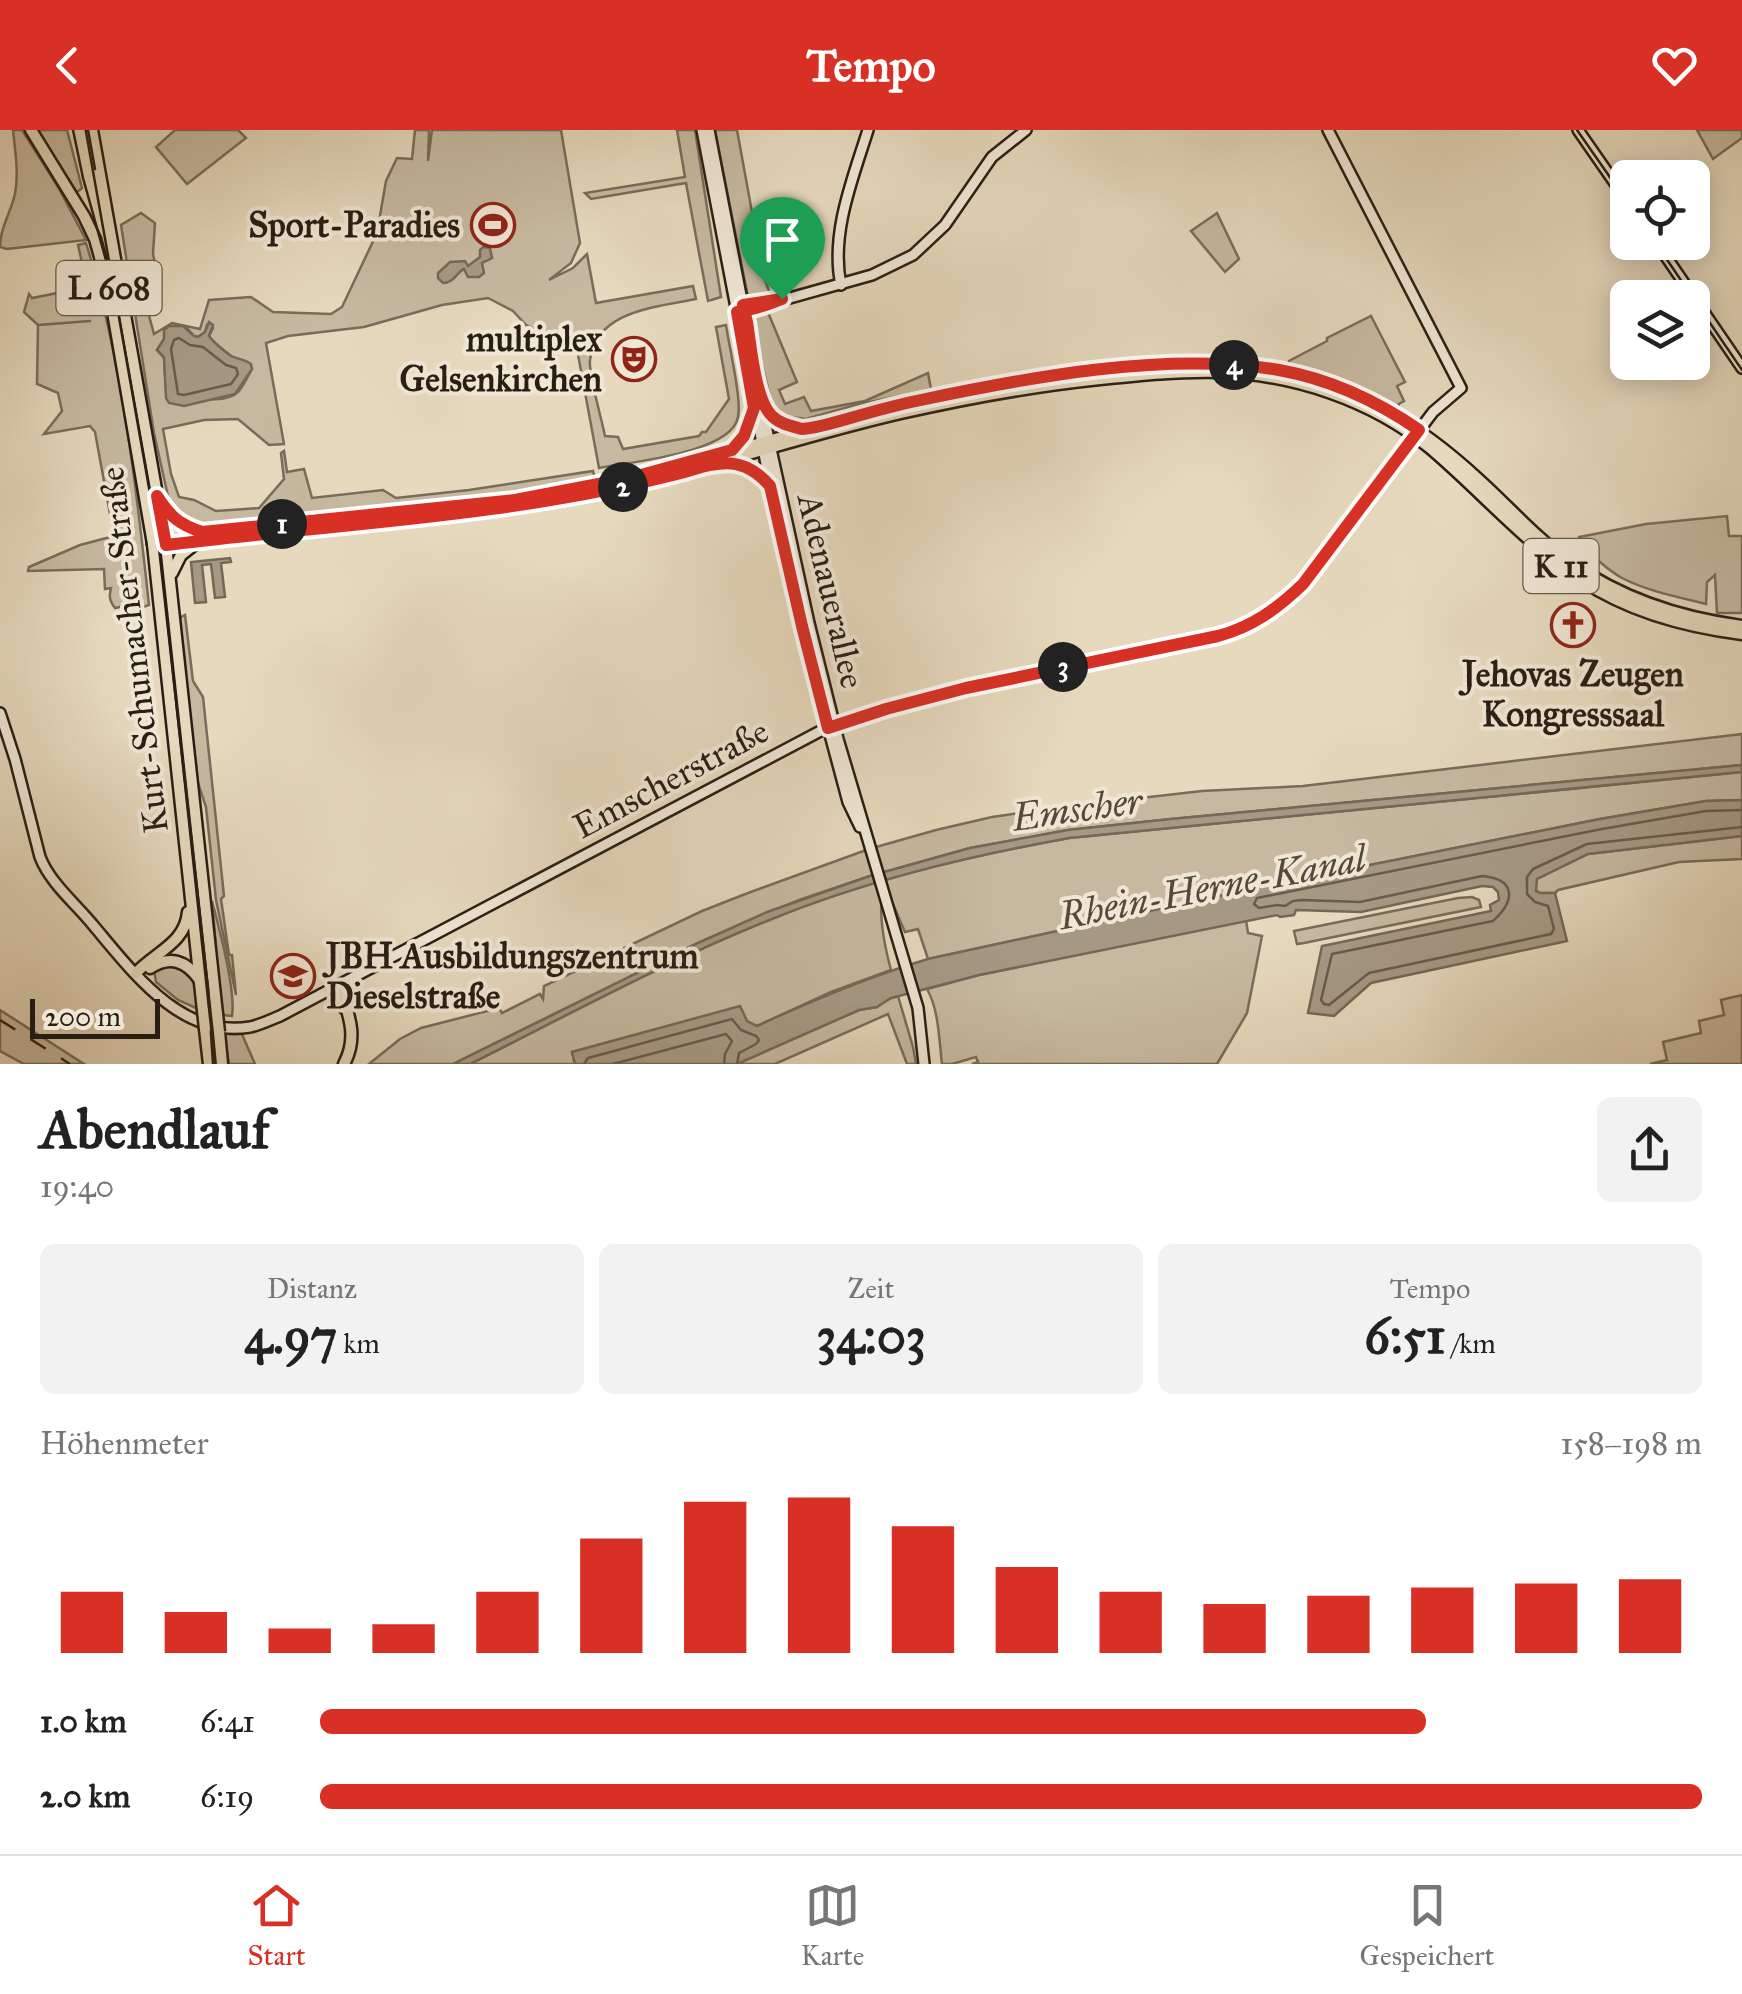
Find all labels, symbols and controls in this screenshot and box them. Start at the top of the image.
icon: back [40,38,95,93]
text: Tempo [806,38,936,93]
icon: heart [1647,38,1702,93]
map controls [1610,160,1710,380]
button: locate [1610,160,1710,260]
pin [740,197,825,300]
sports icon: Sport-Paradies [470,202,516,248]
place label: Sport-Paradies [248,204,460,247]
icon: arrive [755,212,810,267]
road number: L 608 [56,261,162,315]
button: layers [1610,280,1710,380]
place label: multiplex Gelsenkirchen [400,318,602,401]
theatre icon: multiplex Gelsenkirchen [611,336,657,382]
pin: 4 [1209,340,1259,390]
text: 4 [1226,347,1242,382]
pin: 2 [598,462,648,512]
street label: Kurt-Schumacher-Straße [90,464,178,836]
text: 2 [616,469,630,504]
street label: Adenauerallee [787,488,874,692]
pin: 1 [257,499,307,549]
text: 1 [276,506,288,541]
road number: K 11 [1524,539,1598,593]
church icon: Jehovas Zeugen Kongresssaal [1550,602,1596,648]
pin: 3 [1038,642,1088,692]
text: 3 [1057,649,1069,684]
place label: Jehovas Zeugen Kongresssaal [1458,653,1684,736]
street label: Emscherstraße [566,710,776,848]
water label: Emscher [1008,777,1147,841]
water label: Rhein-Herne-Kanal [1053,834,1372,940]
place label: JBH Ausbildungszentrum Dieselstraße [322,935,699,1018]
school or university icon: JBH Ausbildungszentrum Dieselstraße [270,953,316,999]
scale bar [30,994,160,1038]
text: 200 m [45,999,121,1034]
text: Abendlauf [40,1096,270,1163]
button: share [1597,1097,1702,1202]
text: 19:40 [40,1167,114,1206]
text: Distanz [267,1271,357,1306]
text: Zeit [848,1271,894,1306]
text: Tempo [1390,1271,1470,1306]
text: 4.97 [244,1306,337,1367]
text: 34:03 [816,1306,926,1367]
text: 6:51 [1364,1306,1446,1367]
text: km [337,1326,380,1361]
text: /km [1446,1326,1496,1361]
text: Höhenmeter [40,1424,209,1463]
text: 158–198 m [1561,1424,1702,1463]
text: 1.0 km [40,1702,127,1741]
text: 6:41 [200,1702,255,1741]
text: 2.0 km [40,1777,130,1816]
text: 6:19 [200,1777,254,1816]
tab: Start [248,1878,306,1973]
tab: Karte [801,1878,865,1973]
tab: Gespeichert [1360,1878,1495,1973]

